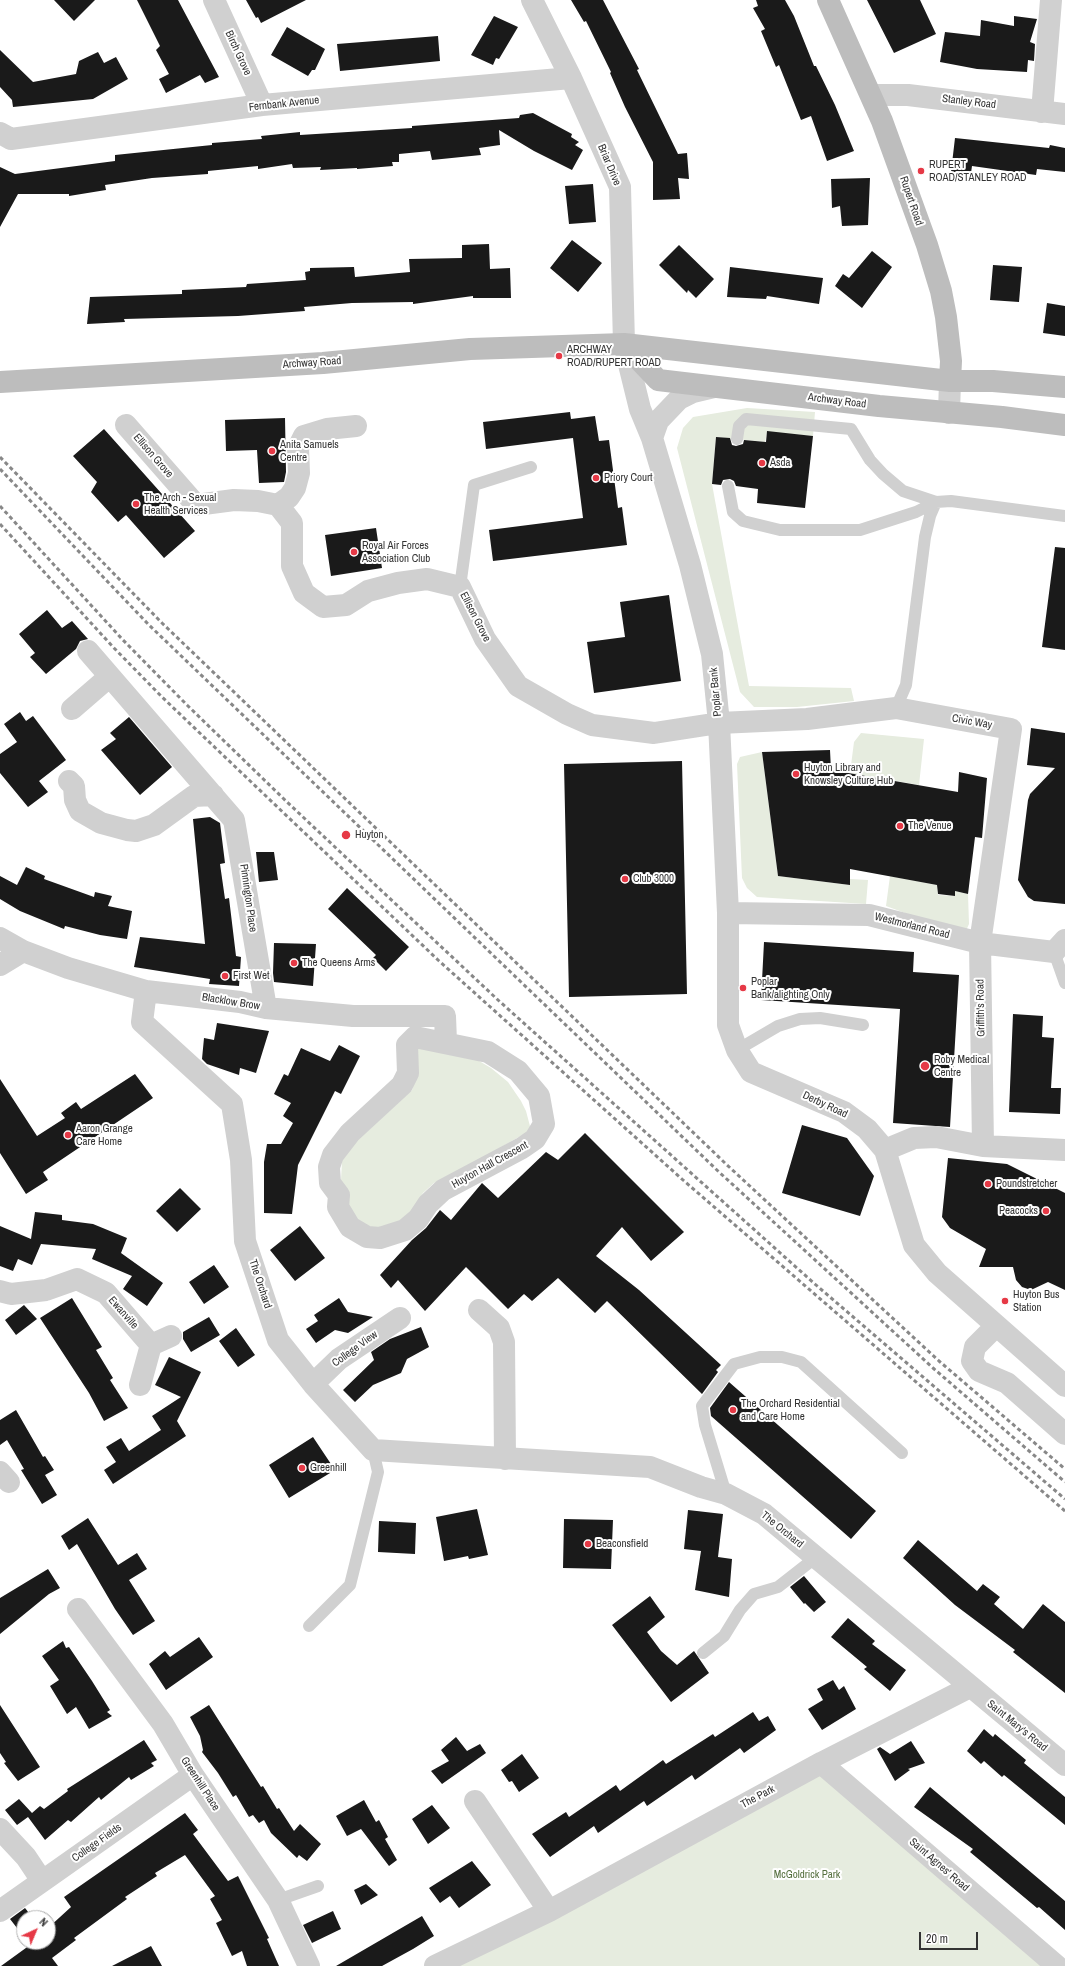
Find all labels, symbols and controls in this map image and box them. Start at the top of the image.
street label: Birch Grove [222,28,254,78]
street label: Stanley Road [941,92,997,112]
street label: Fernbank Avenue [248,94,320,114]
street label: Briar Drive [594,142,624,188]
place label: RUPERT ROAD/STANLEY ROAD [929,158,1027,184]
marker: RUPERT ROAD/STANLEY ROAD [916,166,926,176]
street label: Rupert Road [896,175,926,227]
place label: ARCHWAY ROAD/RUPERT ROAD [567,343,661,369]
marker: ARCHWAY ROAD/RUPERT ROAD [554,351,564,361]
street label: Archway Road [282,354,342,372]
street label: Archway Road [807,391,867,411]
street label: Ellison Grove [130,431,176,481]
place label: Anita Samuels Centre [280,438,339,464]
marker: Anita Samuels Centre [267,446,277,456]
place label: Asda [770,456,791,470]
marker: Asda [757,458,767,468]
place label: Priory Court [604,471,653,485]
marker: Priory Court [591,473,601,483]
place label: The Arch - Sexual Health Services [144,491,216,517]
marker: The Arch - Sexual Health Services [131,499,141,509]
place label: Royal Air Forces Association Club [362,539,430,565]
marker: Royal Air Forces Association Club [349,547,359,557]
street label: Ellison Grove [457,590,493,644]
street label: Poplar Bank [707,667,725,717]
street label: Civic Way [951,712,993,732]
place label: Huyton Library and Knowsley Culture Hub [804,761,893,787]
marker: Huyton Library and Knowsley Culture Hub [791,769,801,779]
place label: The Venue [908,819,952,833]
marker: The Venue [895,821,905,831]
place label: Huyton [355,828,384,842]
marker: Huyton [340,829,352,841]
street label: Pinnington Place [237,863,259,933]
place label: Club 3000 [633,872,674,886]
marker: Club 3000 [620,874,630,884]
street label: Westmorland Road [873,910,951,942]
place label: The Queens Arms [302,956,375,970]
marker: The Queens Arms [289,958,299,968]
place label: First Wet [233,969,269,983]
marker: First Wet [220,971,230,981]
place label: Poplar Bank/alighting Only [751,975,830,1001]
street label: Griffith's Road [974,979,988,1037]
marker: Poplar Bank/alighting Only [738,983,748,993]
street label: Blacklow Brow [201,991,261,1013]
place label: Roby Medical Centre [934,1053,989,1079]
marker: Roby Medical Centre [919,1060,931,1072]
street label: Derby Road [800,1089,850,1121]
place label: Aaron Grange Care Home [76,1122,133,1148]
marker: Aaron Grange Care Home [63,1130,73,1140]
street label: Huyton Hall Crescent [450,1139,530,1191]
place label: Poundstretcher [996,1177,1057,1191]
marker: Poundstretcher [983,1179,993,1189]
place label: Peacocks [999,1204,1038,1218]
marker: Peacocks [1041,1206,1051,1216]
street label: The Orchard [246,1258,274,1310]
place label: Huyton Bus Station [1013,1288,1060,1314]
street label: Ewanville [105,1294,141,1332]
marker: Huyton Bus Station [1000,1296,1010,1306]
street label: College View [330,1328,380,1370]
place label: The Orchard Residential and Care Home [741,1397,840,1423]
marker: The Orchard Residential and Care Home [728,1405,738,1415]
place label: Greenhill [310,1461,347,1475]
marker: Greenhill [297,1463,307,1473]
street label: The Orchard [758,1509,806,1551]
place label: Beaconsfield [596,1537,648,1551]
marker: Beaconsfield [583,1539,593,1549]
street label: Saint Mary's Road [984,1698,1050,1754]
street label: Greenhill Place [178,1755,222,1813]
street label: The Park [739,1783,777,1811]
street label: College Fields [70,1821,124,1865]
street label: Saint Agnes' Road [906,1835,972,1895]
park label: McGoldrick Park [774,1868,840,1882]
north arrow [16,1910,56,1950]
text: N [36,1915,51,1929]
scale bar [921,1924,980,1950]
text: 20 m [926,1931,948,1947]

